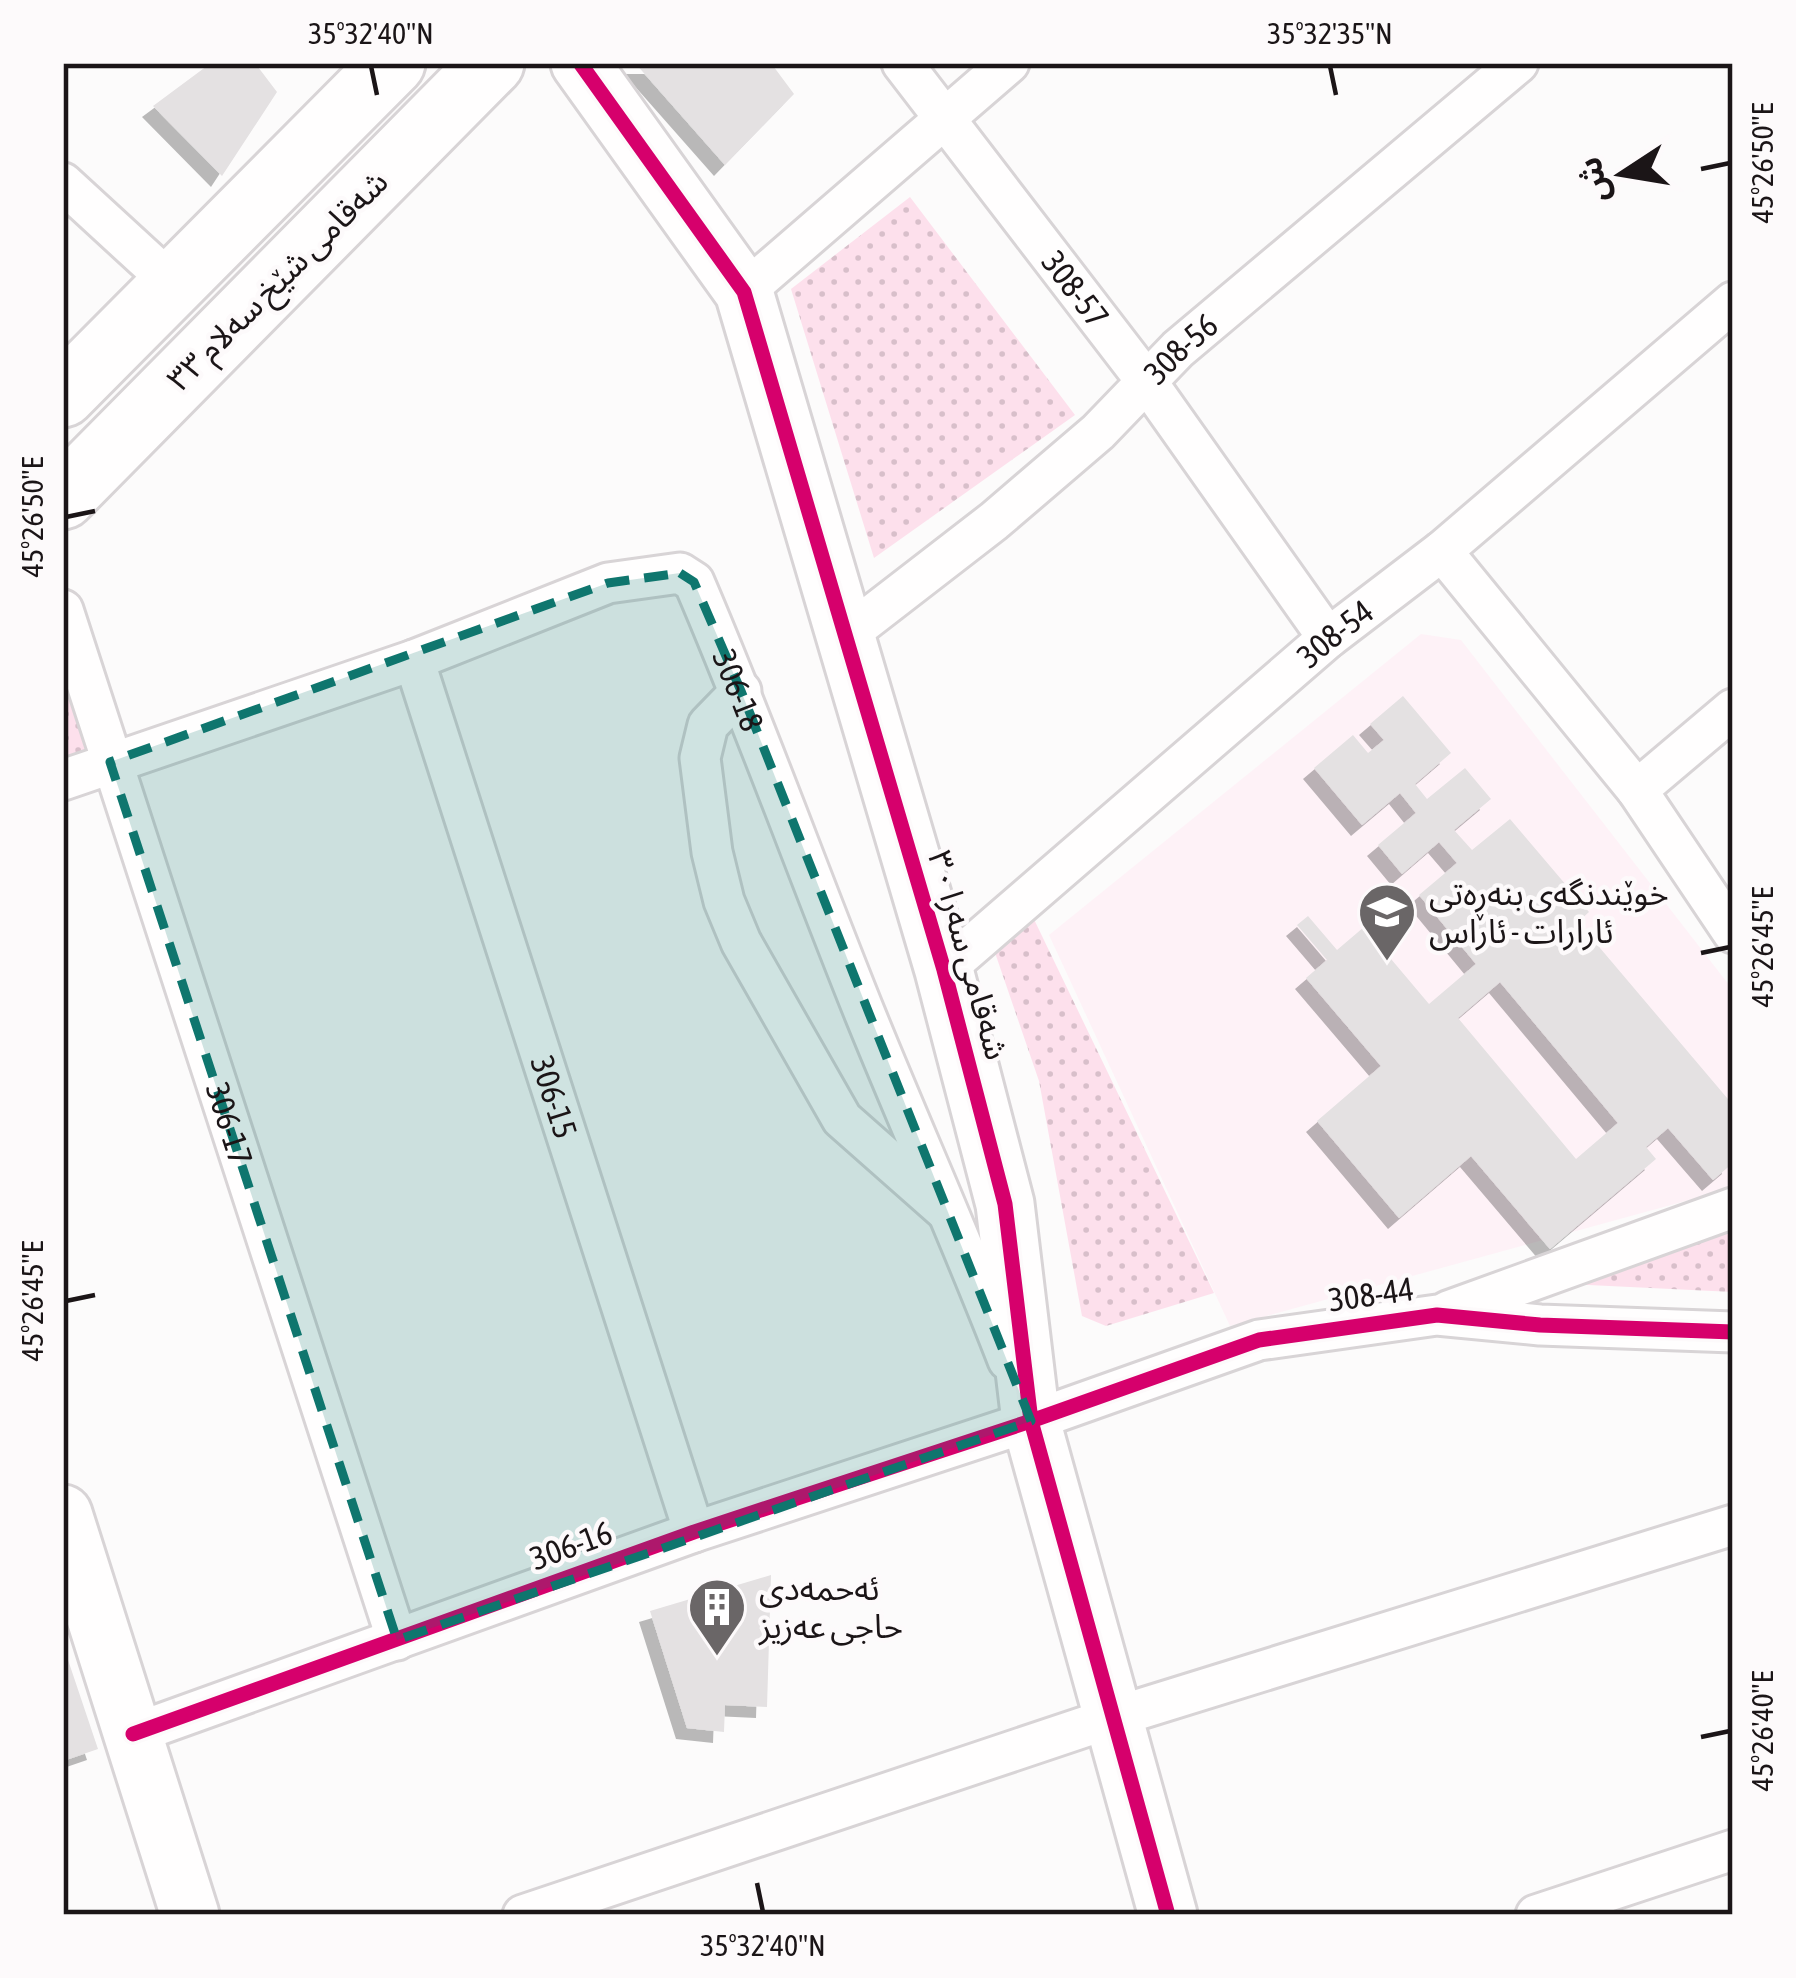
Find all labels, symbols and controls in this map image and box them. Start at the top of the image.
text: 35°32'40"N [308,16,434,50]
text: 35°32'35"N [1267,16,1393,50]
text: 45°26'50"E [1745,103,1779,223]
north arrow [1562,114,1682,234]
text: ش [1569,154,1617,206]
street label: شەقامی شێخ سەلام ٣٣ [159,162,399,402]
street label: 308-57 [1034,243,1117,335]
street label: 308-56 [1136,305,1225,391]
text: 45°26'50"E [15,457,49,577]
street label: 308-54 [1289,592,1380,675]
street label: 306-18 [705,644,772,736]
street label: شەقامی سەرا ٣٠ [920,846,1017,1064]
place label: خوێندنگەی بنەڕەتی ئارارات - ئاراس [1429,874,1669,951]
school or university icon: خوێندنگەی بنەڕەتی ئارارات - ئاراس [1356,881,1418,963]
text: 45°26'45"E [1745,887,1779,1007]
street label: 306-15 [523,1051,585,1143]
street label: 306-17 [199,1078,261,1170]
text: 45°26'45"E [15,1241,49,1361]
street label: 308-44 [1326,1269,1416,1319]
street label: 306-16 [525,1513,617,1577]
place label: ئەحمەدی حاجی عەزیز [758,1569,903,1646]
building icon: ئەحمەدی حاجی عەزیز [686,1576,748,1658]
text: 45°26'40"E [1745,1671,1779,1791]
text: 35°32'40"N [700,1928,826,1962]

